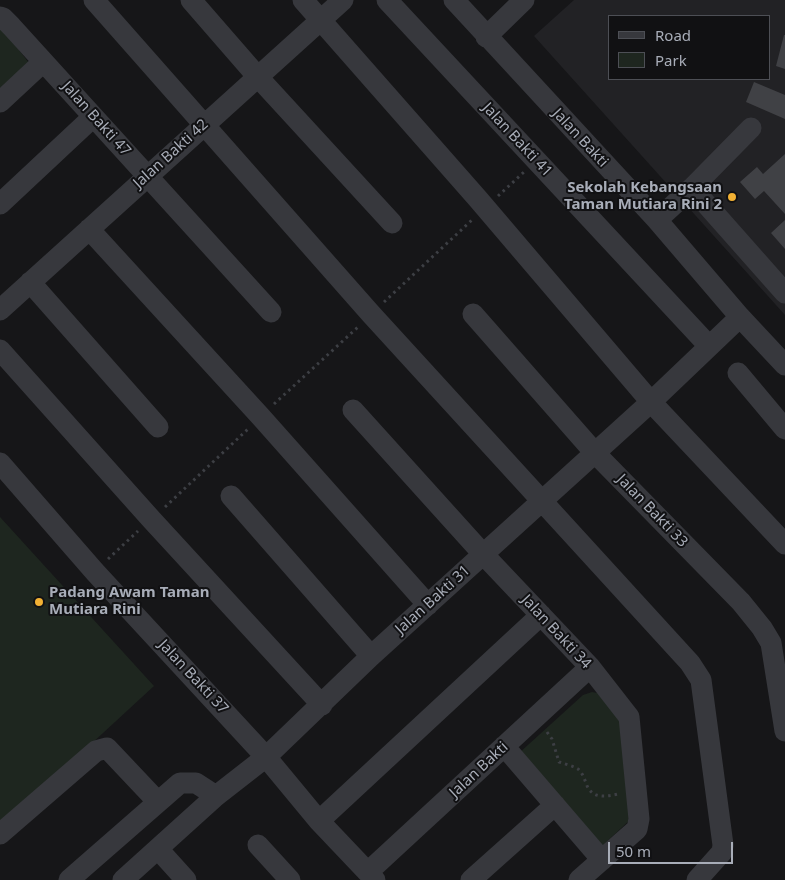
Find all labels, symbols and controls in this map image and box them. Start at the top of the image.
legend [608,15,770,80]
text: Road [655,25,691,45]
text: Park [655,50,687,70]
street label: Jalan Bakti 47 [58,78,134,160]
street label: Jalan Bakti 41 [478,99,556,181]
street label: Jalan Bakti [548,105,612,171]
street label: Jalan Bakti 42 [130,116,212,192]
place label: Sekolah Kebangsaan Taman Mutiara Rini 2 [564,179,722,214]
marker: Sekolah Kebangsaan Taman Mutiara Rini 2 [726,191,738,203]
street label: Jalan Bakti 33 [613,471,691,551]
street label: Jalan Bakti 31 [392,562,474,638]
place label: Padang Awam Taman Mutiara Rini [49,584,209,619]
street label: Jalan Bakti 34 [517,591,595,673]
marker: Padang Awam Taman Mutiara Rini [33,596,45,608]
street label: Jalan Bakti 37 [154,636,232,718]
street label: Jalan Bakti [446,738,512,802]
scale bar [610,832,735,864]
text: 50 m [616,841,651,861]

